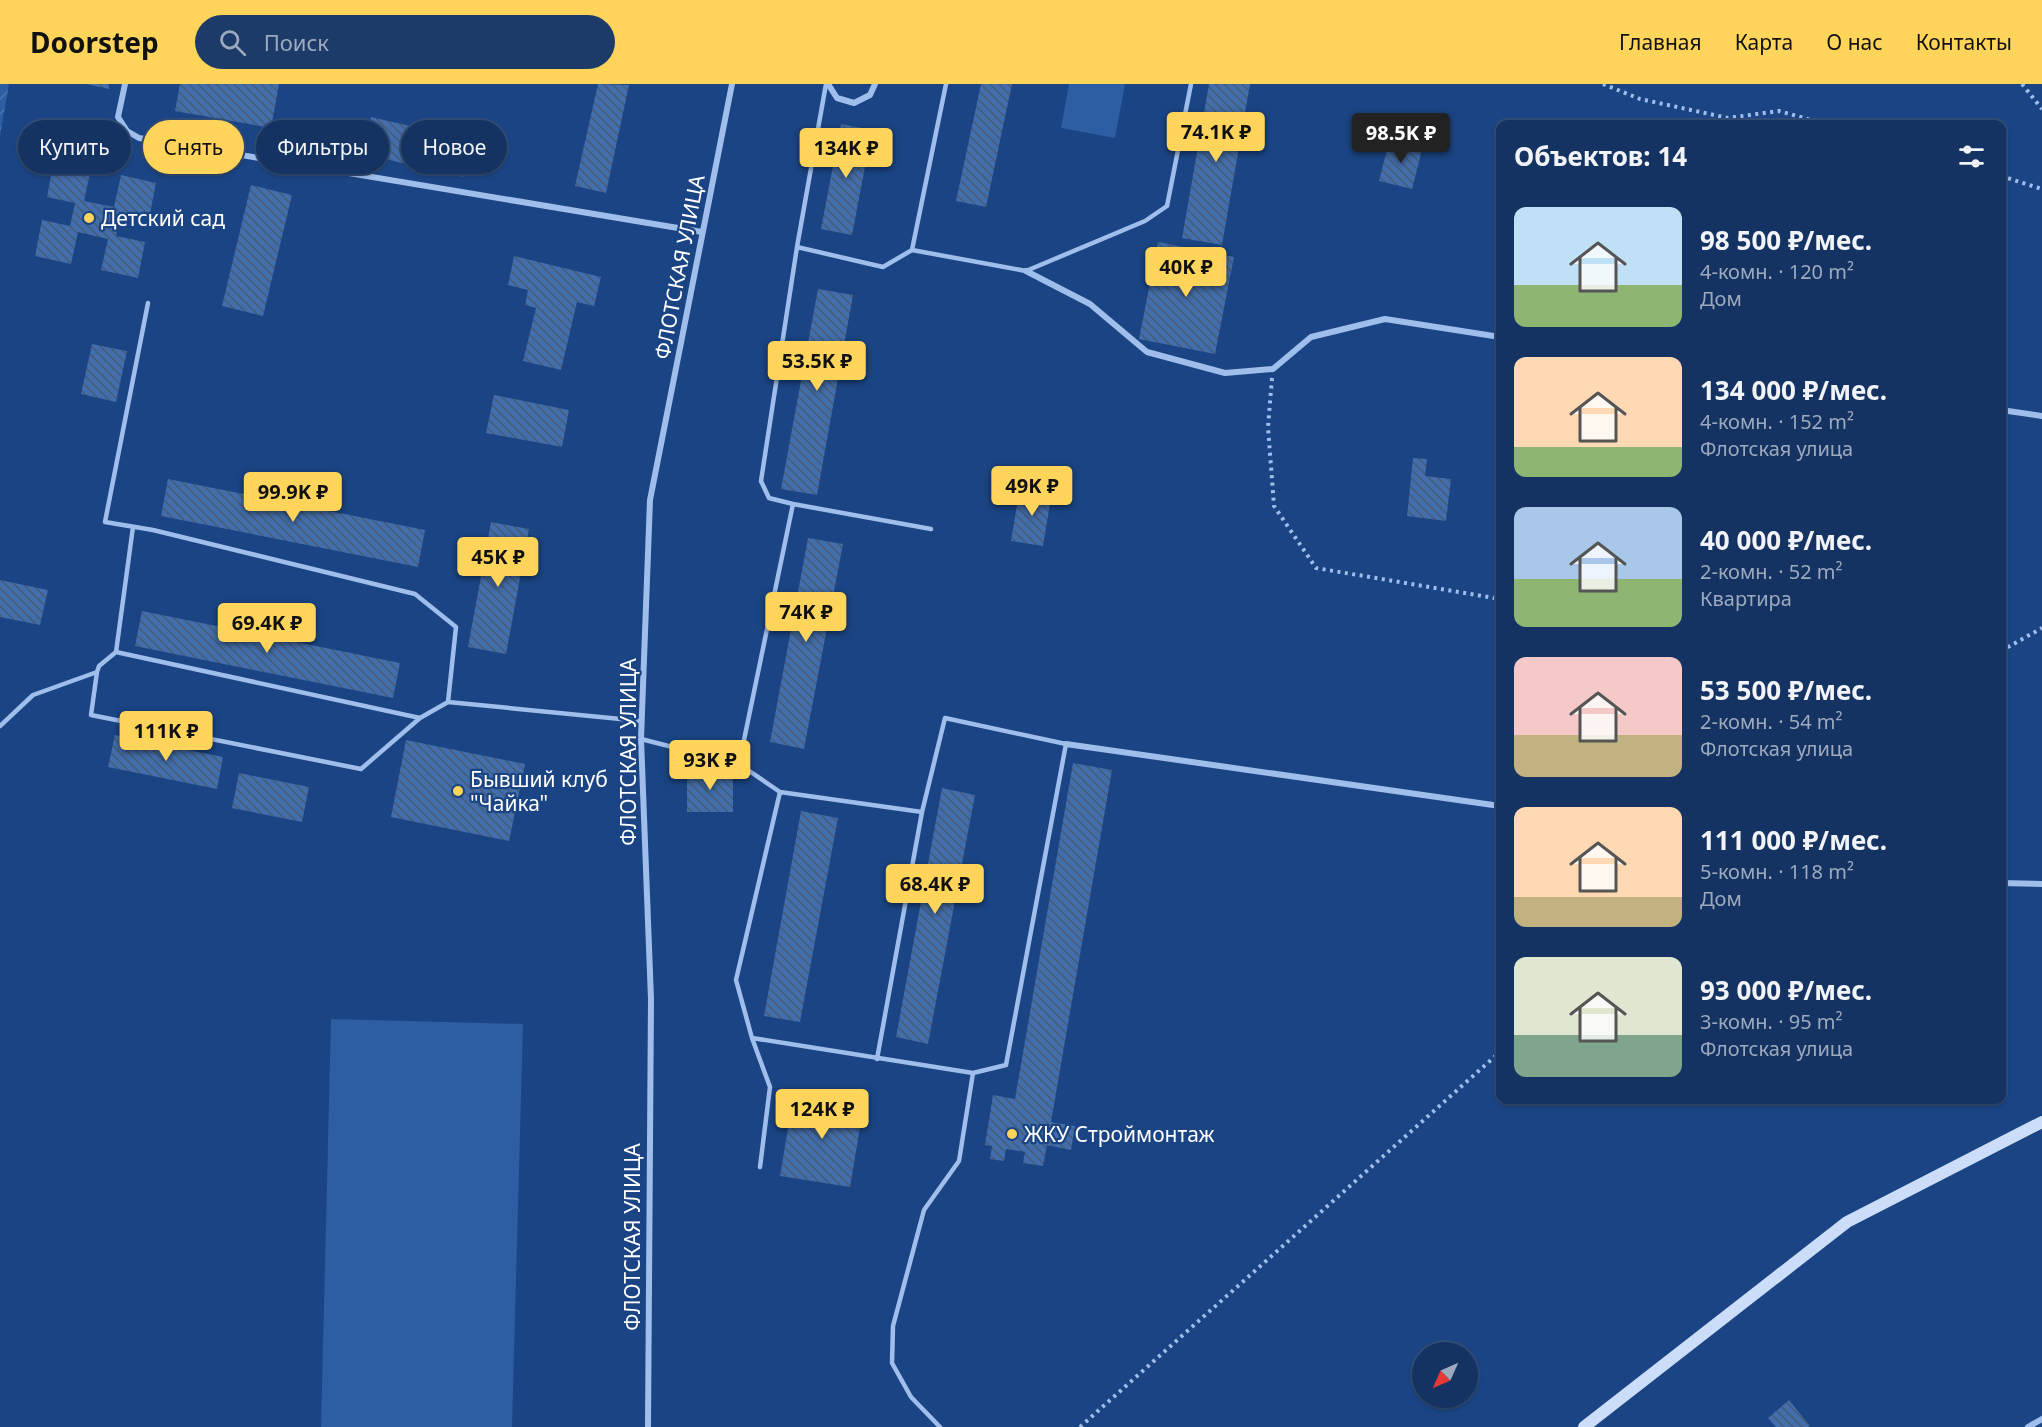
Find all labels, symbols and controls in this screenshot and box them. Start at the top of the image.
search box [195,15,615,69]
text: Doorstep [30,23,159,61]
icon: search [216,26,249,59]
text: Поиск [264,27,329,57]
text: Главная [1619,28,1702,56]
text: Карта [1735,28,1793,56]
text: О нас [1826,28,1883,56]
text: Контакты [1916,28,2012,56]
pin: 74.1K ₽ [1161,112,1271,163]
pin: 98.5K ₽ [1346,113,1456,164]
text: 74.1K ₽ [1181,118,1251,145]
text: 98.5K ₽ [1366,119,1436,146]
chip: Купить [18,120,131,174]
chip: Снять [143,120,244,174]
chip: Фильтры [256,120,389,174]
chip: Новое [401,120,507,174]
pin: 134K ₽ [797,128,895,179]
text: 134K ₽ [814,134,878,161]
text: Объектов: 14 [1514,138,1687,174]
icon: filters [1955,140,1988,173]
street label: ФЛОТСКАЯ УЛИЦА [647,172,711,362]
place label: Детский сад [101,204,225,232]
marker: Детский сад [82,211,96,225]
text: 98 500 ₽/мес. [1700,222,1872,258]
icon: home [1562,231,1634,303]
pin: 40K ₽ [1144,247,1228,298]
text: 40K ₽ [1159,253,1213,280]
text: 4-комн. · 120 m² [1700,258,1854,285]
text: Дом [1700,285,1742,312]
pin: 53.5K ₽ [762,341,872,392]
text: 53.5K ₽ [782,347,852,374]
text: 134 000 ₽/мес. [1700,372,1887,408]
icon: home [1562,381,1634,453]
text: 4-комн. · 152 m² [1700,408,1854,435]
text: Флотская улица [1700,435,1853,462]
pin: 49K ₽ [990,466,1074,517]
pin: 99.9K ₽ [238,472,348,523]
text: 49K ₽ [1005,472,1059,499]
text: 99.9K ₽ [258,478,328,505]
text: 40 000 ₽/мес. [1700,522,1872,558]
icon: home [1562,531,1634,603]
pin: 45K ₽ [456,537,540,588]
text: 45K ₽ [471,543,525,570]
text: 2-комн. · 52 m² [1700,558,1843,585]
text: Квартира [1700,585,1792,612]
pin: 74K ₽ [764,592,848,643]
text: 74K ₽ [779,598,833,625]
pin: 69.4K ₽ [212,603,322,654]
text: 69.4K ₽ [232,609,302,636]
street label: ФЛОТСКАЯ УЛИЦА [614,658,642,846]
text: 53 500 ₽/мес. [1700,672,1872,708]
icon: home [1562,681,1634,753]
text: 2-комн. · 54 m² [1700,708,1843,735]
pin: 111K ₽ [117,711,215,762]
text: 111K ₽ [134,717,198,744]
text: Флотская улица [1700,735,1853,762]
pin: 93K ₽ [668,740,752,791]
text: 93K ₽ [683,746,737,773]
place label: Бывший клуб "Чайка" [470,765,608,817]
marker: Бывший клуб "Чайка" [451,784,465,798]
text: 111 000 ₽/мес. [1700,822,1887,858]
icon: home [1562,831,1634,903]
text: 5-комн. · 118 m² [1700,858,1854,885]
pin: 68.4K ₽ [880,864,990,915]
text: 68.4K ₽ [900,870,970,897]
text: Дом [1700,885,1742,912]
text: 93 000 ₽/мес. [1700,972,1872,1008]
icon: home [1562,981,1634,1053]
text: 3-комн. · 95 m² [1700,1008,1843,1035]
text: Флотская улица [1700,1035,1853,1062]
pin: 124K ₽ [773,1089,871,1140]
text: 124K ₽ [790,1095,854,1122]
place label: ЖКУ Строймонтаж [1024,1120,1215,1148]
marker: ЖКУ Строймонтаж [1005,1127,1019,1141]
street label: ФЛОТСКАЯ УЛИЦА [618,1143,646,1331]
north arrow [1412,1342,1478,1408]
map controls [1412,1342,1478,1408]

